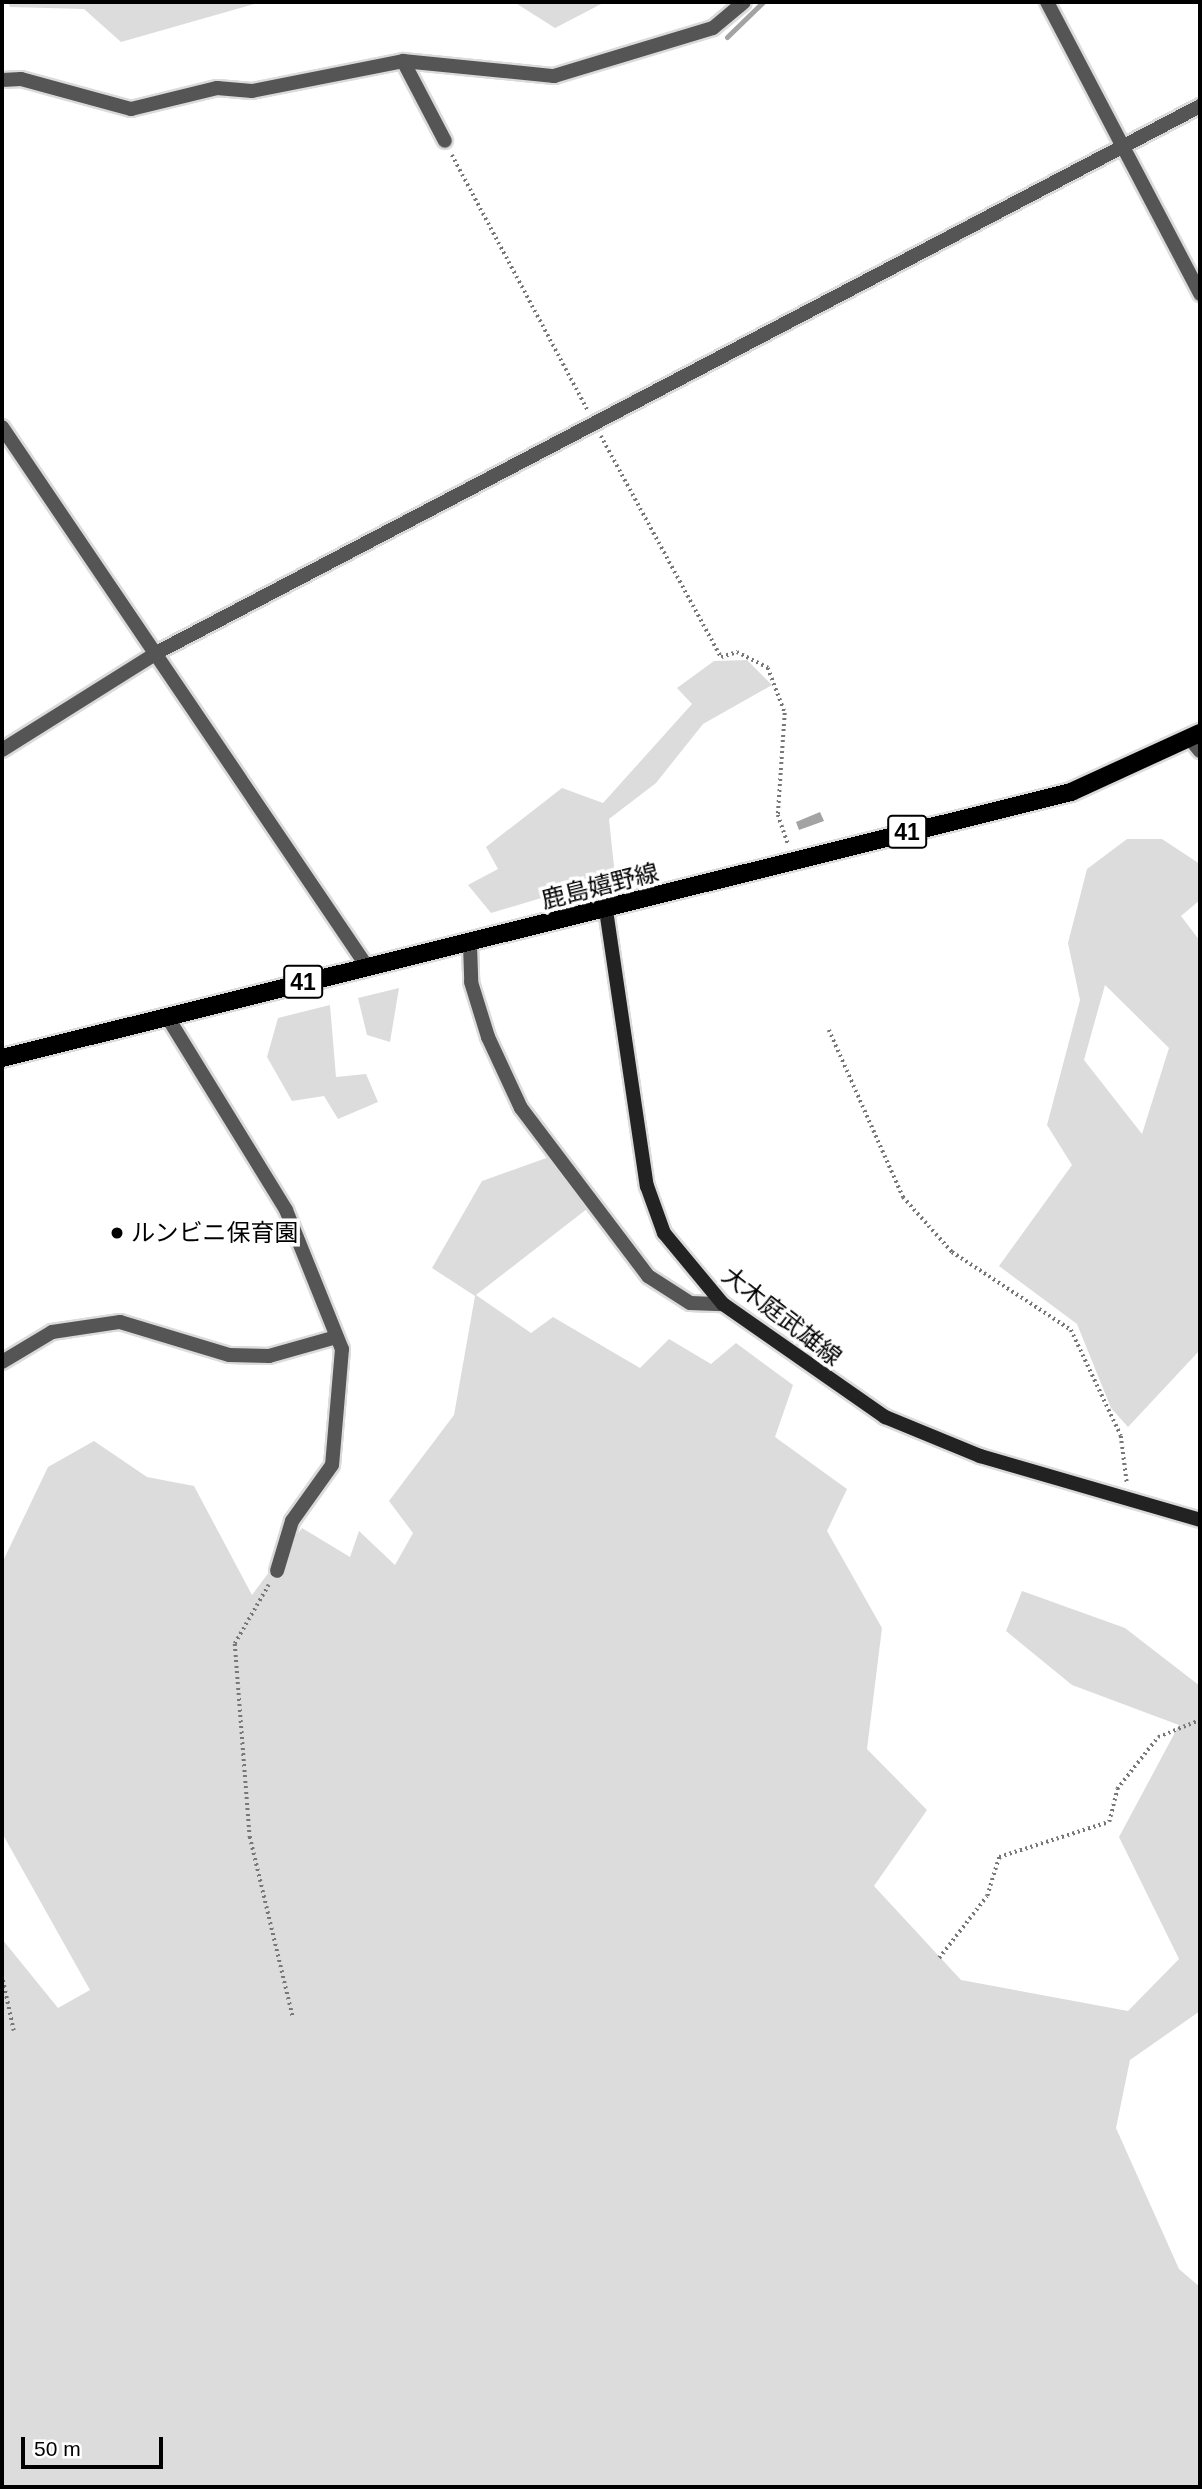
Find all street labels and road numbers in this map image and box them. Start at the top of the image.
road number: 41 [886,812,928,852]
street label: 鹿島嬉野線 [538,858,662,914]
road number: 41 [282,962,324,1001]
street label: 大木庭武雄線 [716,1260,848,1372]

